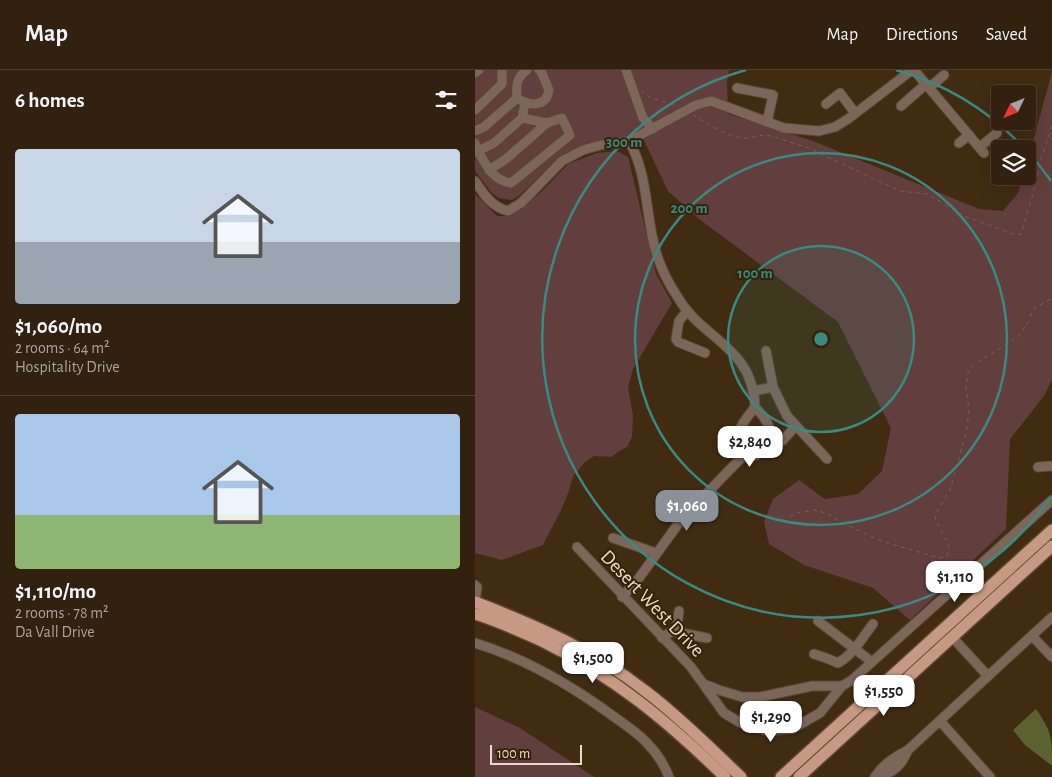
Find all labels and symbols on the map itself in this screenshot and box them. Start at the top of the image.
north arrow [991,85,1036,130]
text: 300 m [606,135,642,150]
text: 200 m [670,201,708,216]
text: 100 m [737,266,773,281]
centre of rings [812,330,830,348]
pin: $2,840 [709,426,791,468]
pin: $1,060 [646,490,728,532]
street label: Desert West Drive [597,546,708,661]
pin: $1,110 [914,560,996,603]
pin: $1,500 [552,642,634,684]
pin: $1,550 [843,674,925,717]
pin: $1,290 [730,700,812,743]
scale bar [490,742,583,765]

